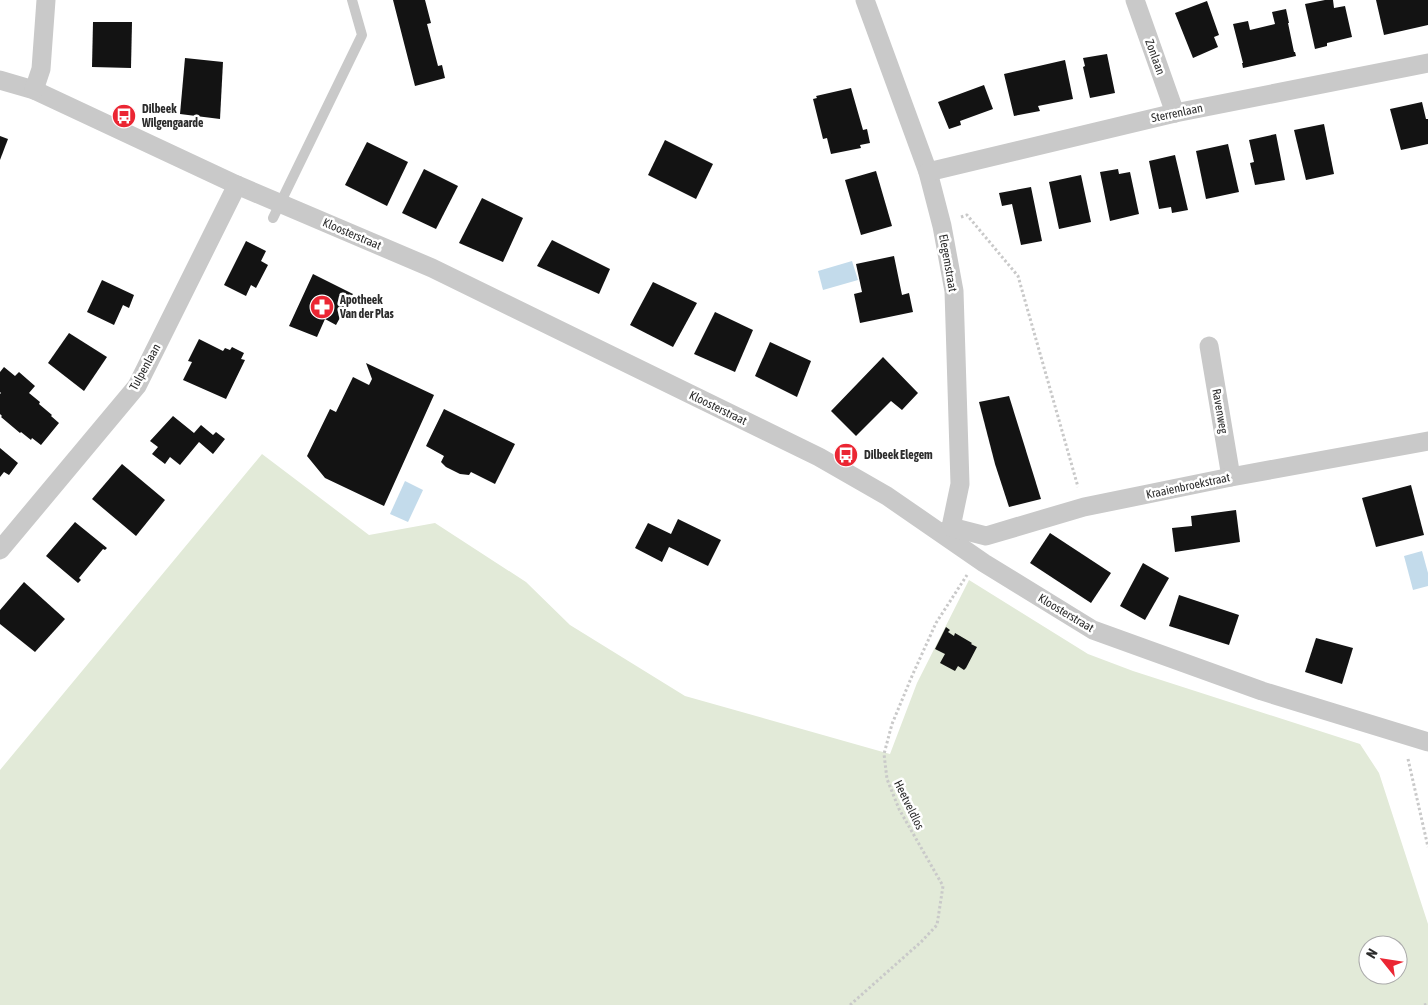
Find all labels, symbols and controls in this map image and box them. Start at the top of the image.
street label: Zonlaan [1142,37,1168,77]
street label: Sterrenlaan [1150,101,1204,125]
place label: Dilbeek Wilgengaarde [141,102,204,130]
bus stop icon: Dilbeek Wilgengaarde [111,103,137,129]
street label: Kloosterstraat [321,215,384,253]
street label: Elegemstraat [936,233,960,293]
place label: Apotheek Van der Plas [339,293,395,321]
pharmacy icon: Apotheek Van der Plas [309,294,335,320]
street label: Tulpenlaan [127,341,163,393]
street label: Ravenweg [1209,387,1231,435]
street label: Kloosterstraat [687,388,750,428]
bus stop icon: Dilbeek Elegem [833,442,859,468]
place label: Dilbeek Elegem [864,448,933,462]
street label: Kraaienbroekstraat [1145,470,1232,502]
street label: Kloosterstraat [1036,591,1097,635]
street label: Heetveldlos [891,778,927,832]
north arrow [1358,935,1408,985]
text: N [1363,946,1381,961]

